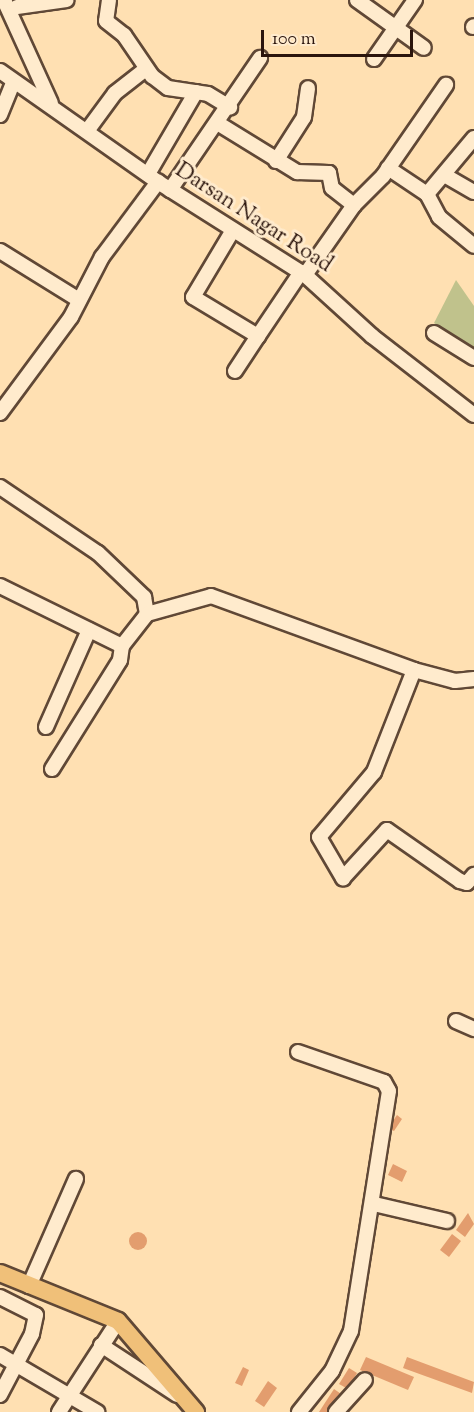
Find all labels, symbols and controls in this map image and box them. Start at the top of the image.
scale bar [264,18,416,56]
text: 100 m [272,27,316,53]
street label: Darsan Nagar Road [169,158,337,280]

